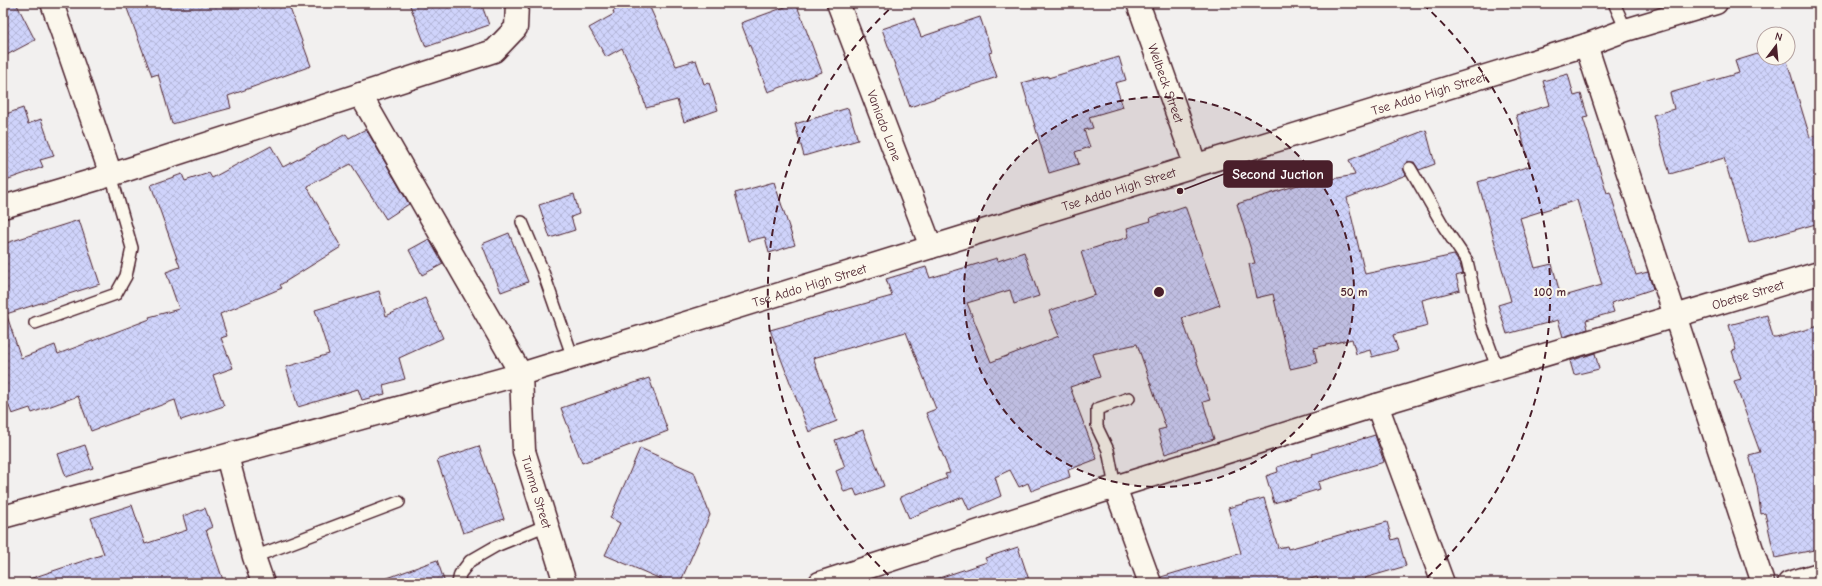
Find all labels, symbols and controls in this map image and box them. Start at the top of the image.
north arrow [1756,26,1796,66]
text: N [1773,30,1784,44]
street label: Welbeck Street [1145,42,1187,126]
street label: Tse Addo High Street [1369,69,1489,118]
street label: Vaniado Lane [864,88,905,164]
callout: Second Juction [1224,161,1332,187]
street label: Tse Addo High Street [1060,164,1179,214]
text: Second Juction [1232,166,1324,183]
street label: Tse Addo High Street [750,260,870,310]
street label: Obetse Street [1710,277,1787,313]
centre of rings [1152,285,1166,299]
text: 50 m [1340,285,1368,299]
text: 100 m [1534,285,1566,299]
street label: Tunma Street [518,454,555,531]

